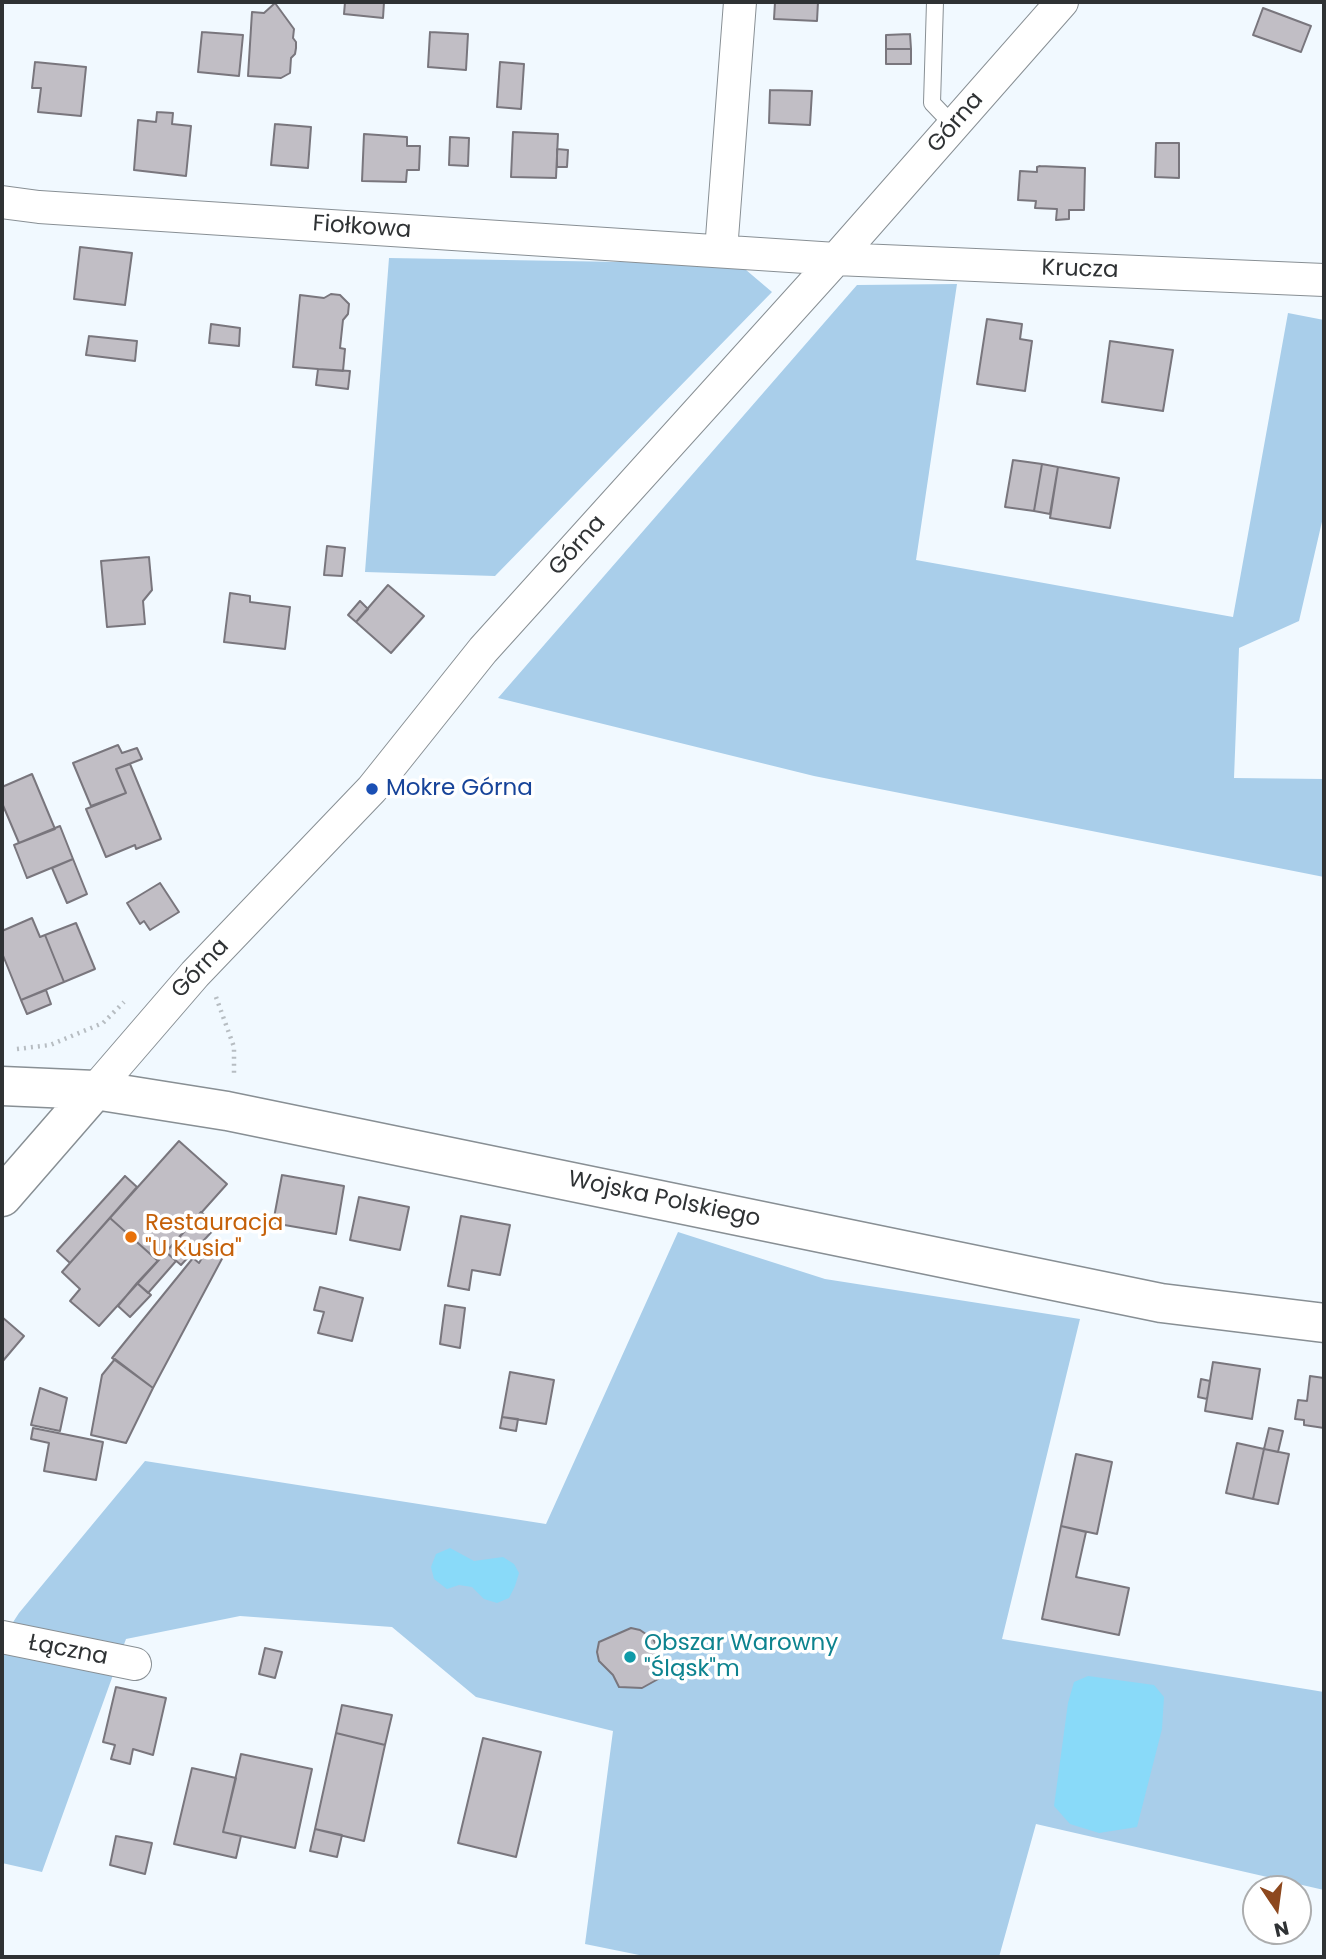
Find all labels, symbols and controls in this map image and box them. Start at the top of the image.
street label: Górna [922,87,990,159]
street label: Fiołkowa [312,211,412,245]
street label: Krucza [1041,255,1119,285]
street label: Górna [544,510,612,582]
place label: Mokre Górna [386,775,533,803]
marker: Mokre Górna [364,781,380,797]
street label: Górna [167,933,235,1005]
street label: Wojska Polskiego [565,1166,763,1234]
place label: Restauracja "U Kusia" [145,1210,283,1264]
marker: Restauracja "U Kusia" [123,1229,139,1245]
street label: Łączna [26,1630,110,1672]
place label: Obszar Warowny "Śląsk"m [644,1630,838,1684]
marker: Obszar Warowny "Śląsk"m [622,1649,638,1665]
north arrow [1242,1875,1312,1945]
text: N [1271,1914,1291,1944]

